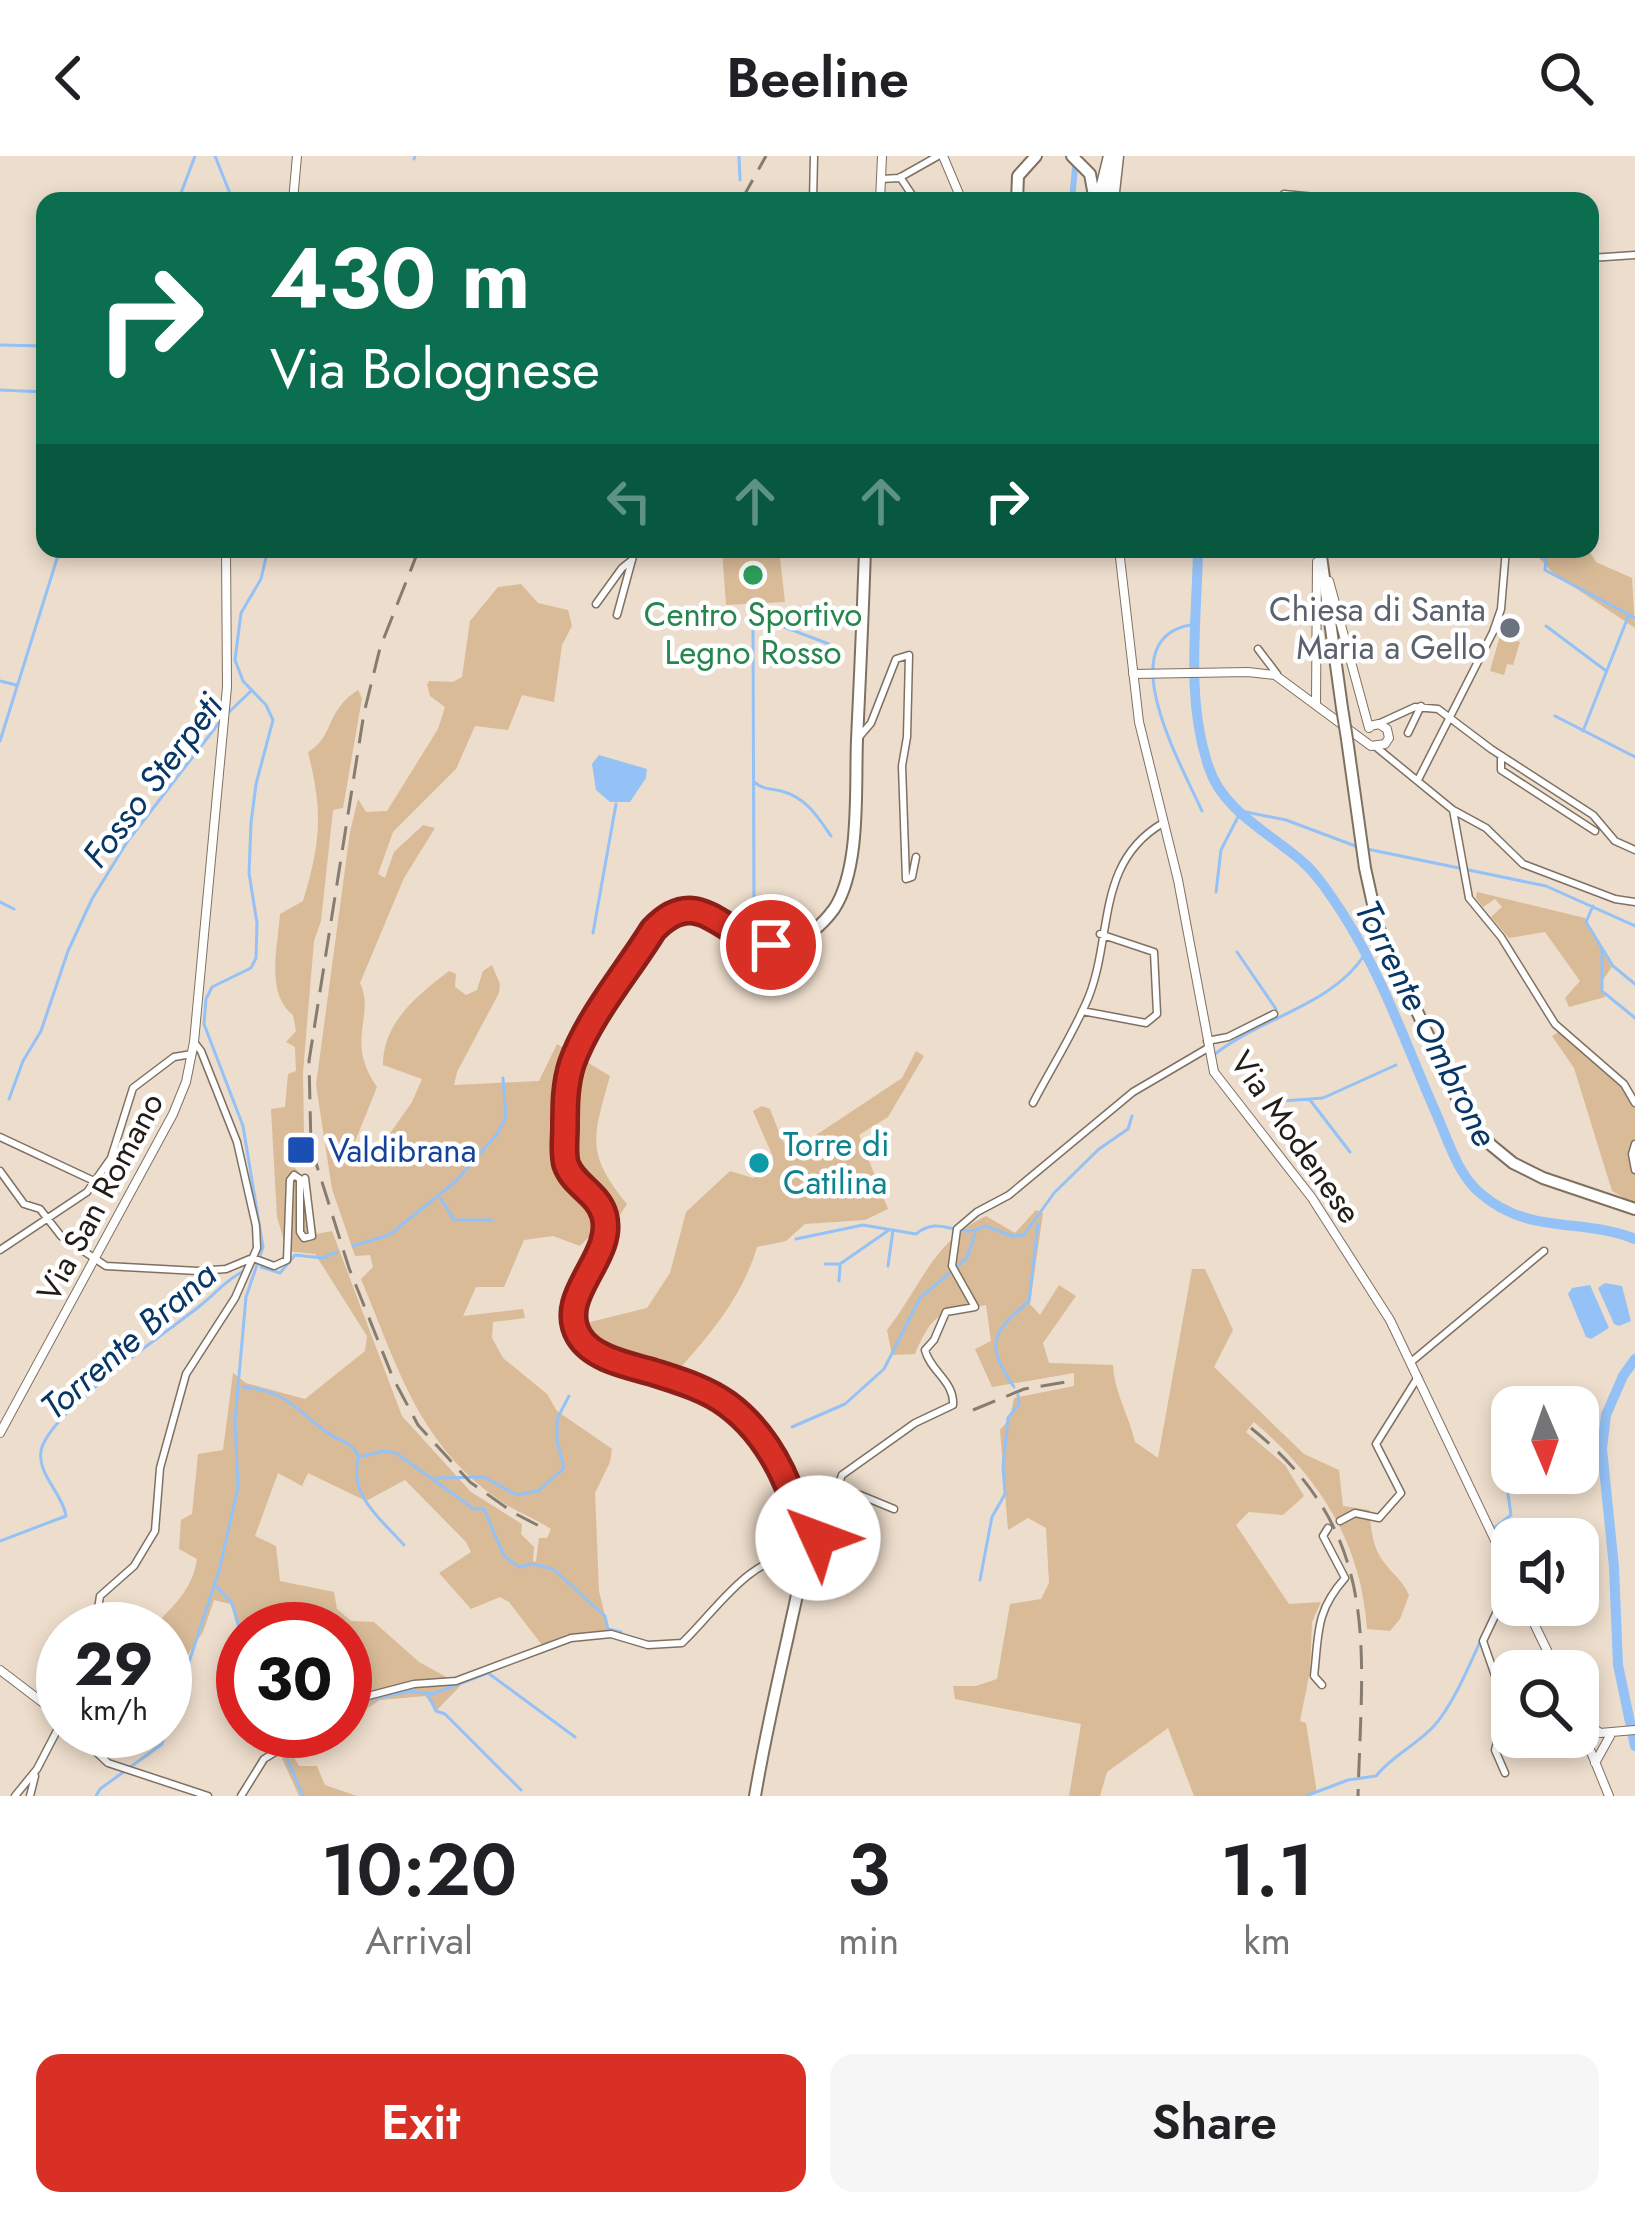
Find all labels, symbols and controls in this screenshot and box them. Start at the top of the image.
text: Beeline [726,39,909,117]
icon: back [36,45,102,111]
icon: search [1533,45,1599,111]
text: 430 m [270,218,530,340]
icon: right [72,240,228,396]
text: Via Bolognese [270,330,600,408]
icon: left [596,468,662,534]
icon: ahead [722,468,788,534]
icon: ahead [848,468,914,534]
icon: right [974,468,1040,534]
marker: Centro Sportivo Legno Rosso [740,562,766,588]
place label: Chiesa di Santa Maria a Gello [1269,586,1486,671]
place label: Centro Sportivo Legno Rosso [644,591,862,676]
marker: Chiesa di Santa Maria a Gello [1497,615,1523,641]
water label: Fosso Sterpeti [69,681,235,878]
water label: Torrente Ombrone [1342,891,1512,1155]
pin [720,894,822,996]
icon: arrive [738,912,804,978]
street label: Via Modenese [1219,1041,1373,1233]
street label: Via San Romano [25,1084,175,1310]
place label: Torre di Catilina [783,1121,890,1206]
place label: Valdibrana [328,1127,477,1174]
marker: Valdibrana [285,1134,317,1166]
marker: Torre di Catilina [746,1150,772,1176]
water label: Torrente Brana [29,1249,228,1431]
north arrow [1491,1386,1599,1494]
map controls [1491,1386,1599,1758]
position arrow [755,1475,881,1601]
button: sound [1491,1518,1599,1626]
speed limit sign: 30 [216,1602,372,1758]
text: 29 [74,1621,154,1708]
button: search [1491,1650,1599,1758]
text: km/h [80,1688,148,1731]
text: 10:20 [321,1818,517,1922]
text: 3 [847,1818,890,1922]
text: 1.1 [1220,1818,1314,1922]
text: Arrival [365,1912,473,1969]
text: min [838,1912,899,1969]
text: km [1243,1912,1291,1969]
button: Exit [36,2054,806,2192]
button: Share [830,2054,1599,2192]

